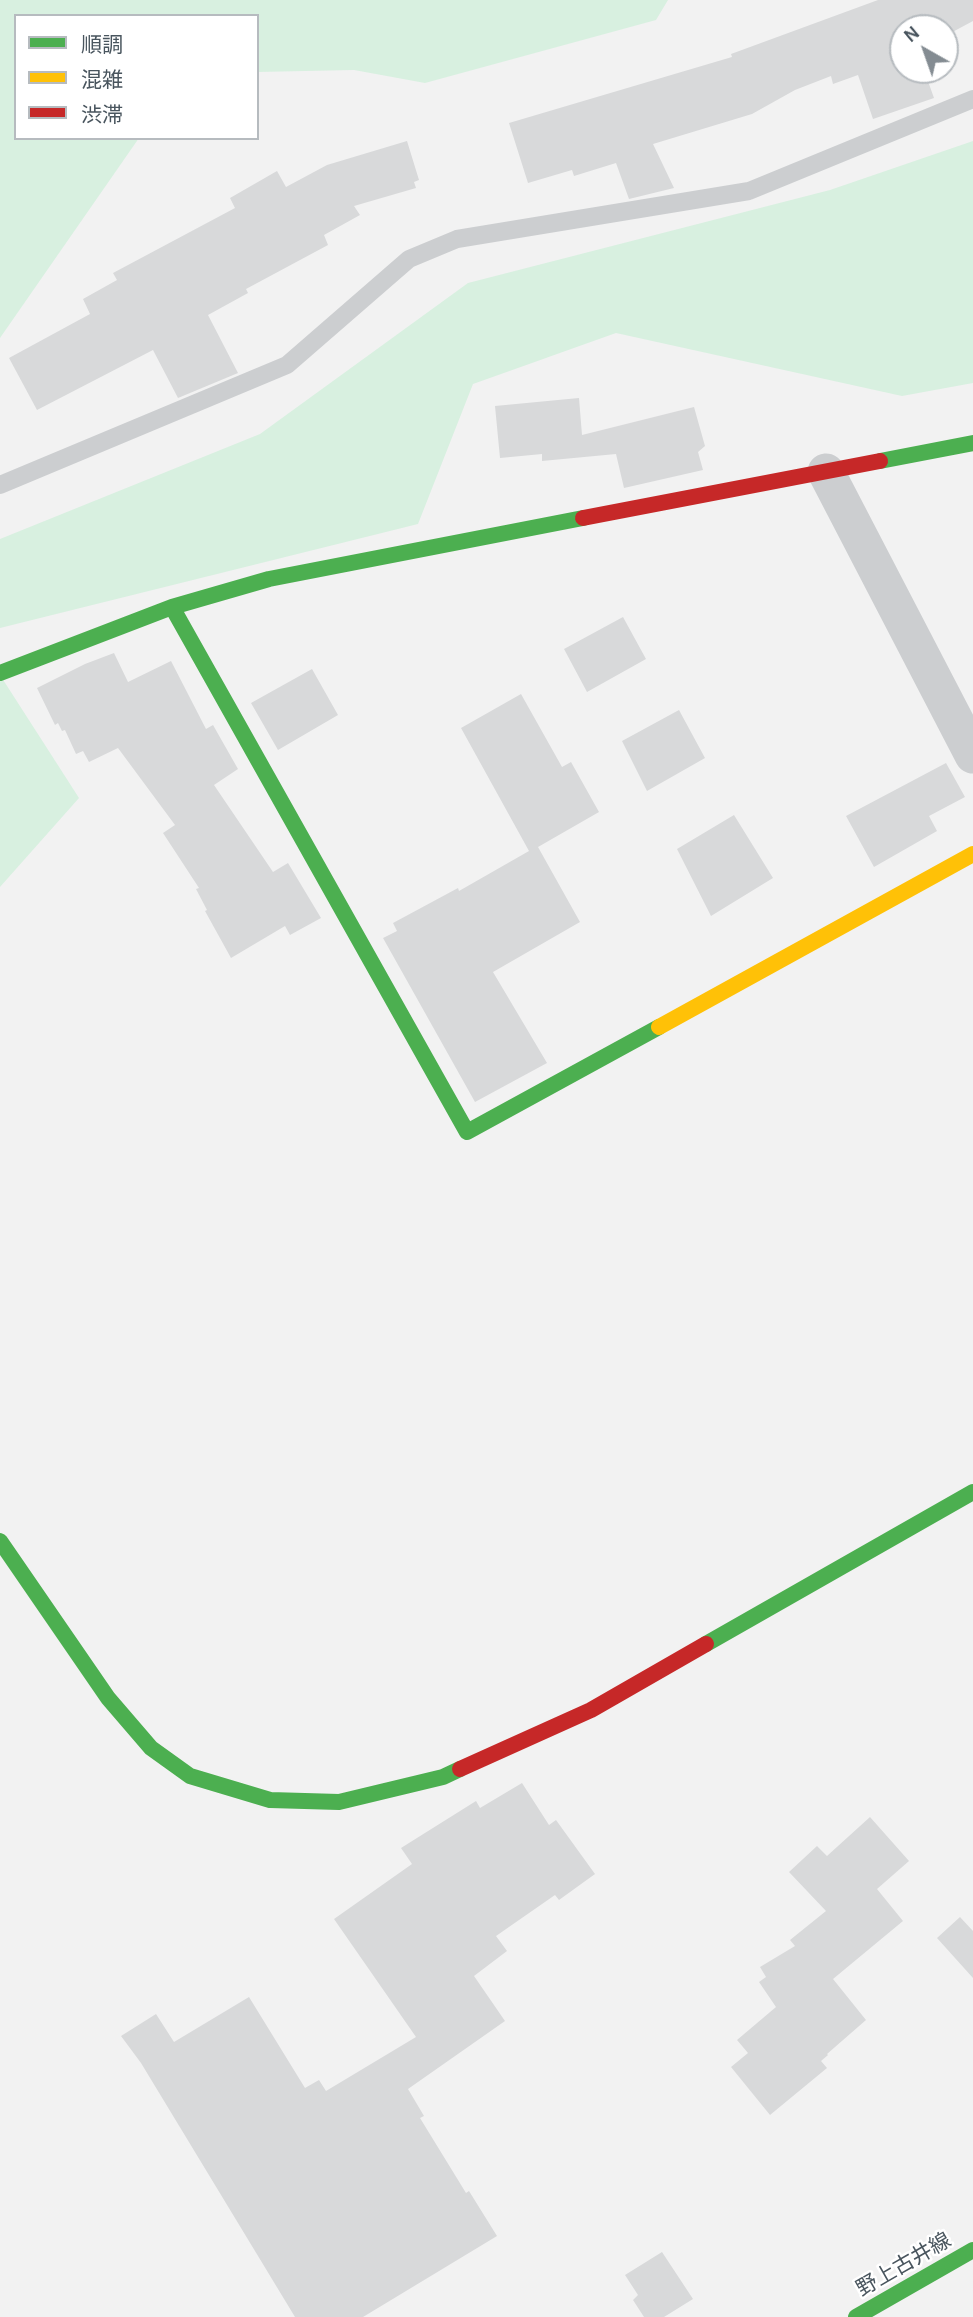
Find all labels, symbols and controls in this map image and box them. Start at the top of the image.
legend [14,14,259,140]
north arrow [889,14,959,84]
text: N [899,22,924,47]
text: 順調 [81,33,123,57]
text: 混雑 [81,68,123,92]
text: 渋滞 [81,103,123,127]
street label: 野上古井線 [852,2228,956,2302]

